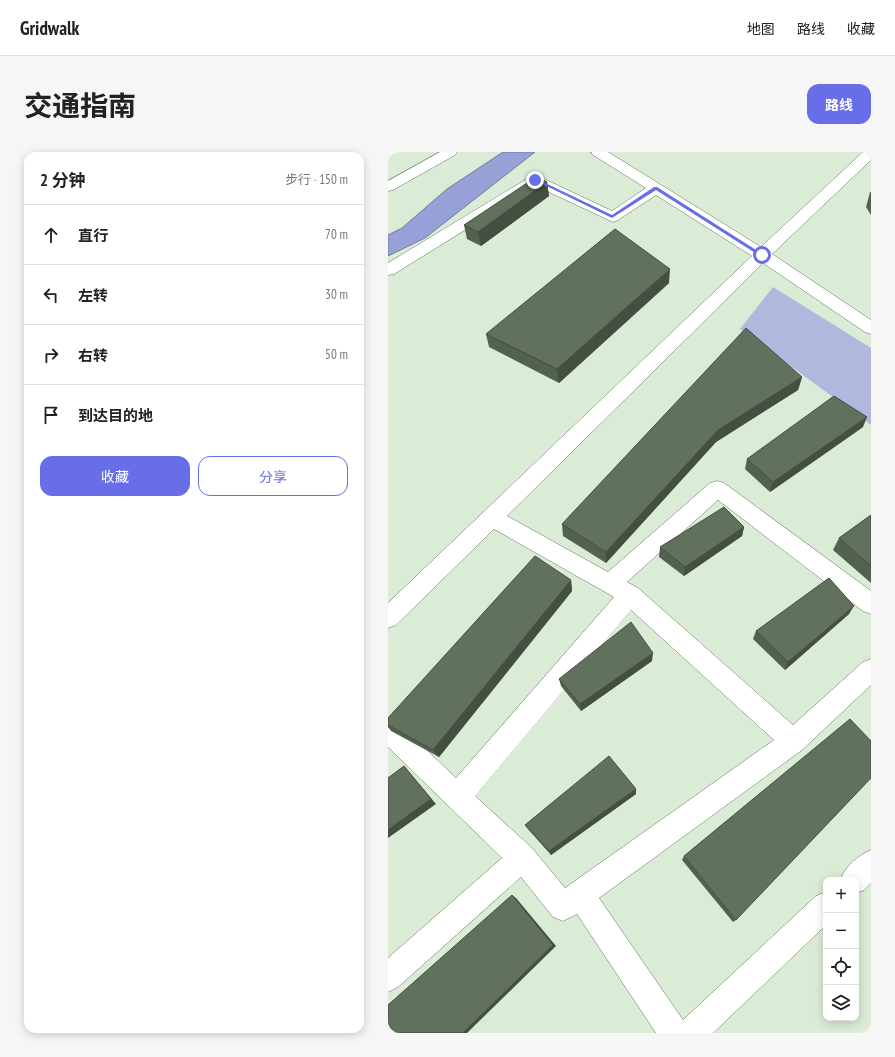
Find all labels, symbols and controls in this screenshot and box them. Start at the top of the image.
text: Gridwalk [20,16,79,40]
text: 地图 [747,20,775,38]
text: 路线 [797,20,825,38]
text: 收藏 [847,20,875,38]
button: 路线 [807,84,871,124]
text: 交通指南 [24,87,136,124]
text: 2 分钟 [40,169,86,191]
text: 步行 · 150 m [285,171,348,188]
route end [526,171,544,189]
icon: ahead [40,224,62,246]
text: 直行 [78,226,108,245]
text: 70 m [325,226,348,243]
route start [753,246,771,264]
icon: left [40,284,62,306]
text: 左转 [78,286,108,305]
text: 30 m [325,286,348,303]
icon: right [40,344,62,366]
text: 右转 [78,346,108,365]
text: 50 m [325,346,348,363]
icon: arrive [40,404,62,426]
text: 到达目的地 [78,406,153,425]
button: 收藏 [40,456,190,496]
button: 分享 [198,456,348,496]
map controls [823,877,859,1021]
button: + [823,877,859,913]
button: − [823,913,859,949]
button: locate [823,949,859,985]
button: layers [823,985,859,1021]

